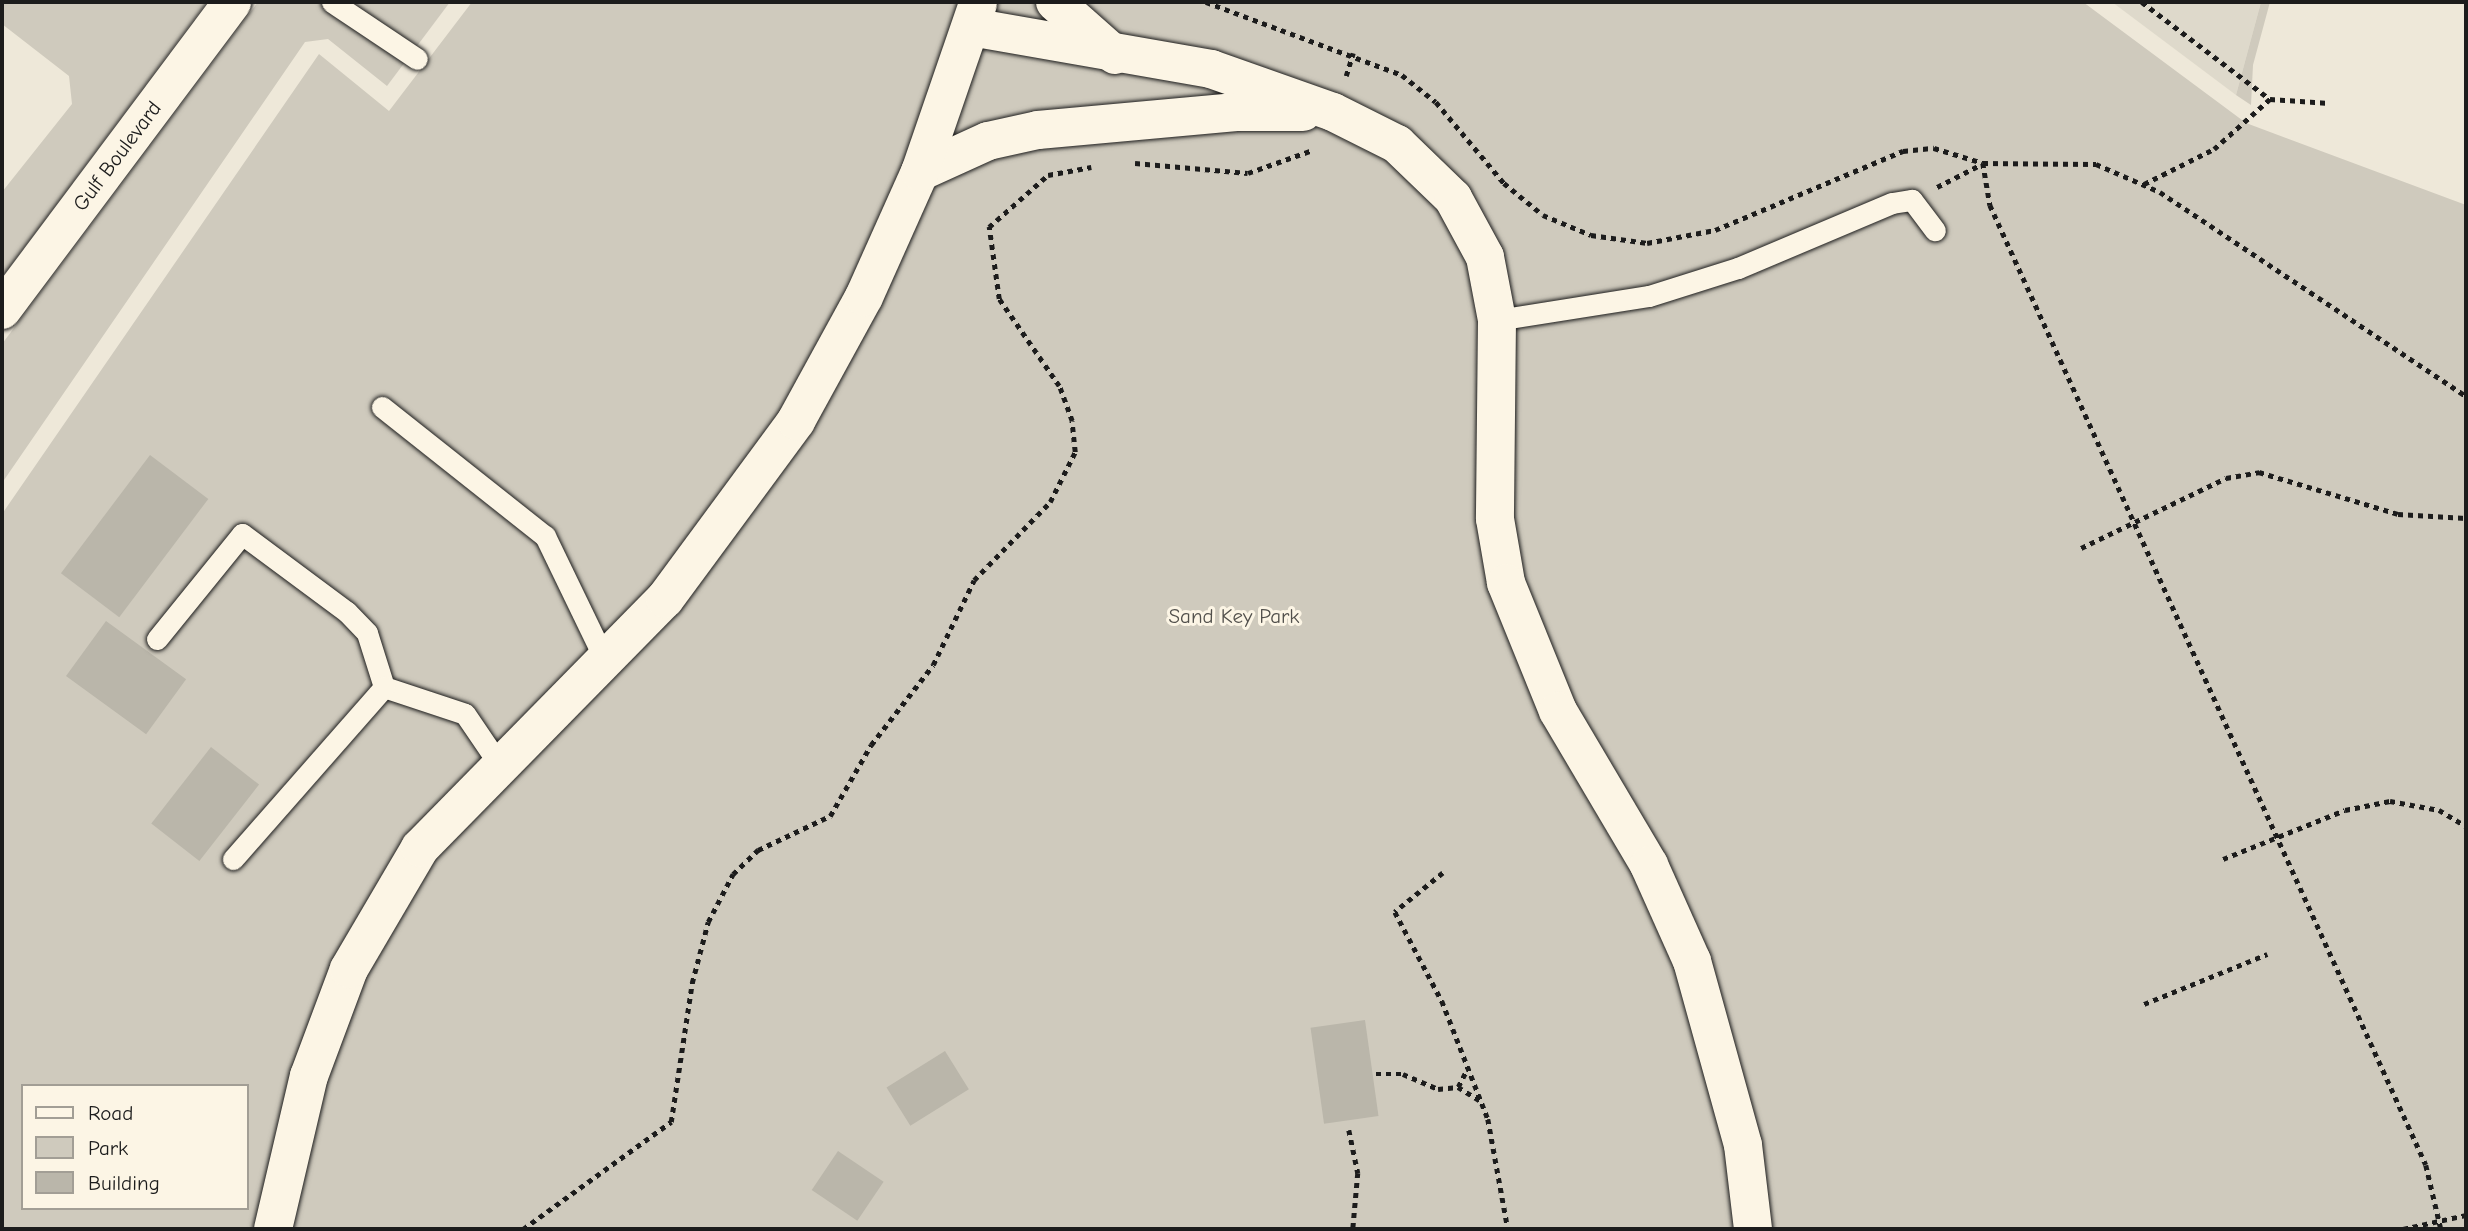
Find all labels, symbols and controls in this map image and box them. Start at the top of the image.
street label: Gulf Boulevard [67,96,167,216]
park label: Sand Key Park [1168,603,1300,629]
legend [21,1084,248,1210]
text: Road [88,1101,133,1125]
text: Park [88,1136,128,1160]
text: Building [88,1171,160,1195]

